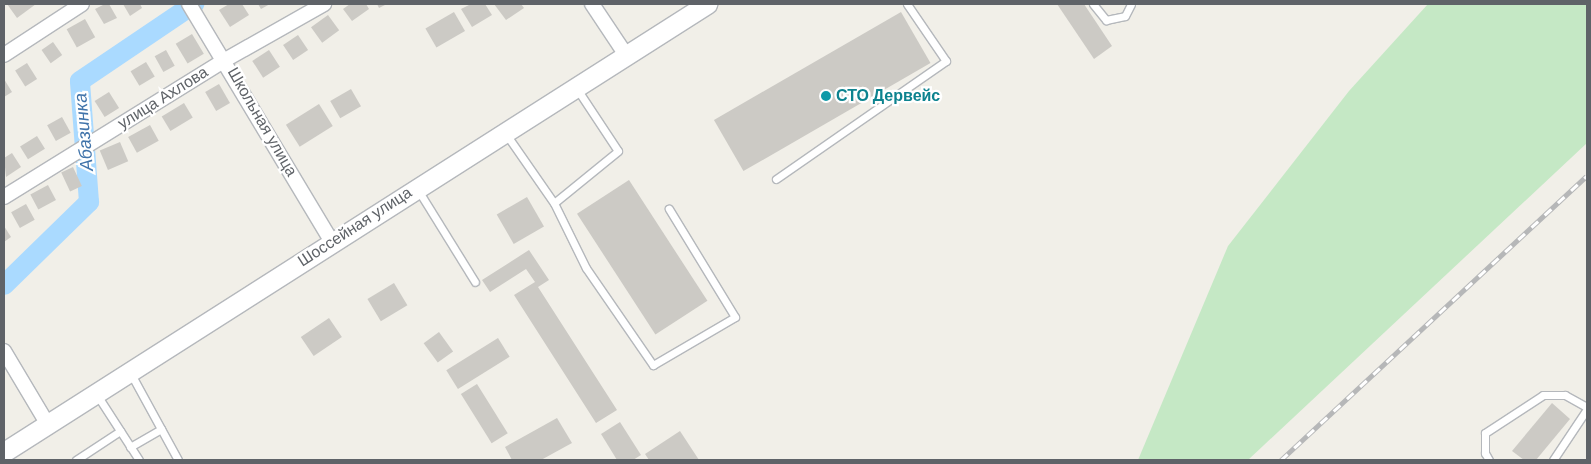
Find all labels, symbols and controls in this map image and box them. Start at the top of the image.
street label: улица Ахлова [114,63,212,133]
street label: Школьная улица [223,64,301,180]
place label: СТО Дервейс [836,86,940,106]
marker: СТО Дервейс [820,90,832,102]
water label: Абазинка [70,92,98,172]
street label: Шоссейная улица [294,183,416,271]

